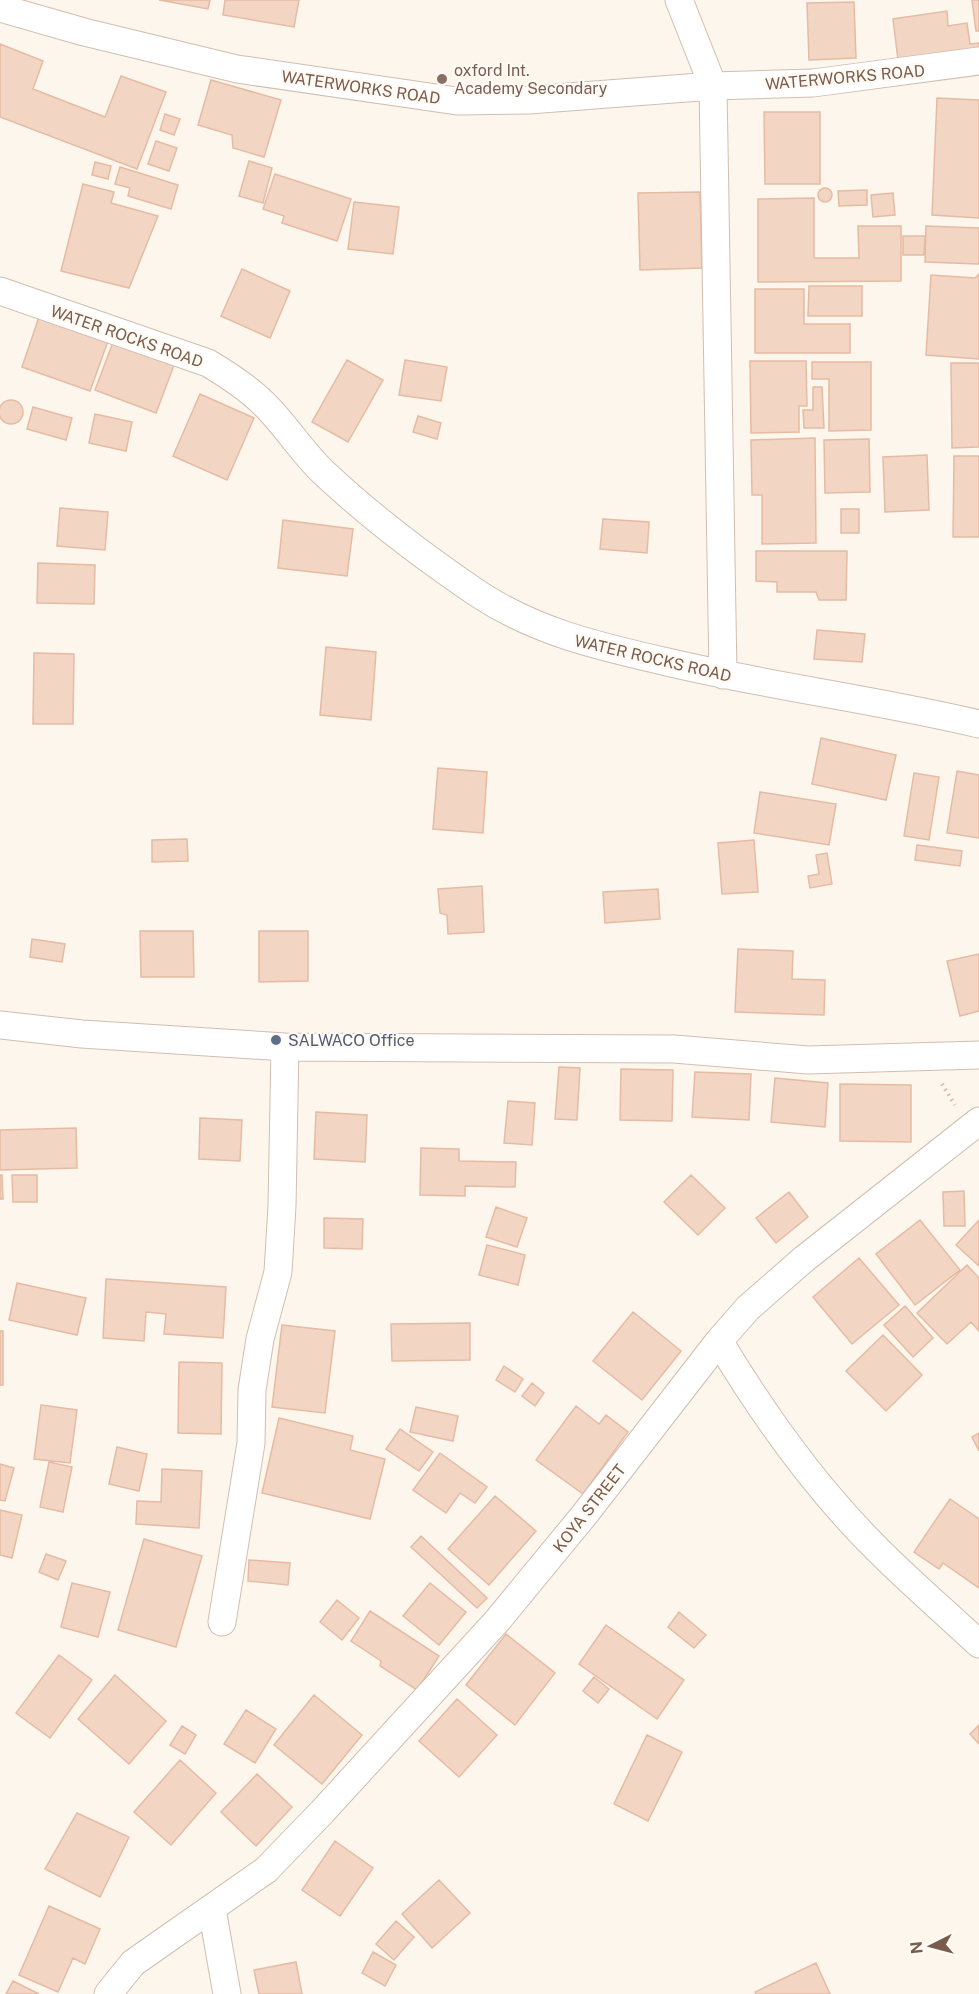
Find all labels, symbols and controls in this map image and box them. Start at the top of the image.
place label: oxford Int. Academy Secondary [454,61,608,98]
street label: WATERWORKS ROAD [764,61,926,94]
street label: WATERWORKS ROAD [280,67,442,108]
marker: oxford Int. Academy Secondary [435,72,449,86]
street label: WATER ROCKS ROAD [48,301,206,372]
street label: WATER ROCKS ROAD [573,631,733,686]
place label: SALWACO Office [288,1031,415,1050]
marker: SALWACO Office [269,1033,283,1047]
street label: KOYA STREET [549,1460,630,1556]
north arrow [901,1916,961,1976]
text: N [906,1940,927,1955]

